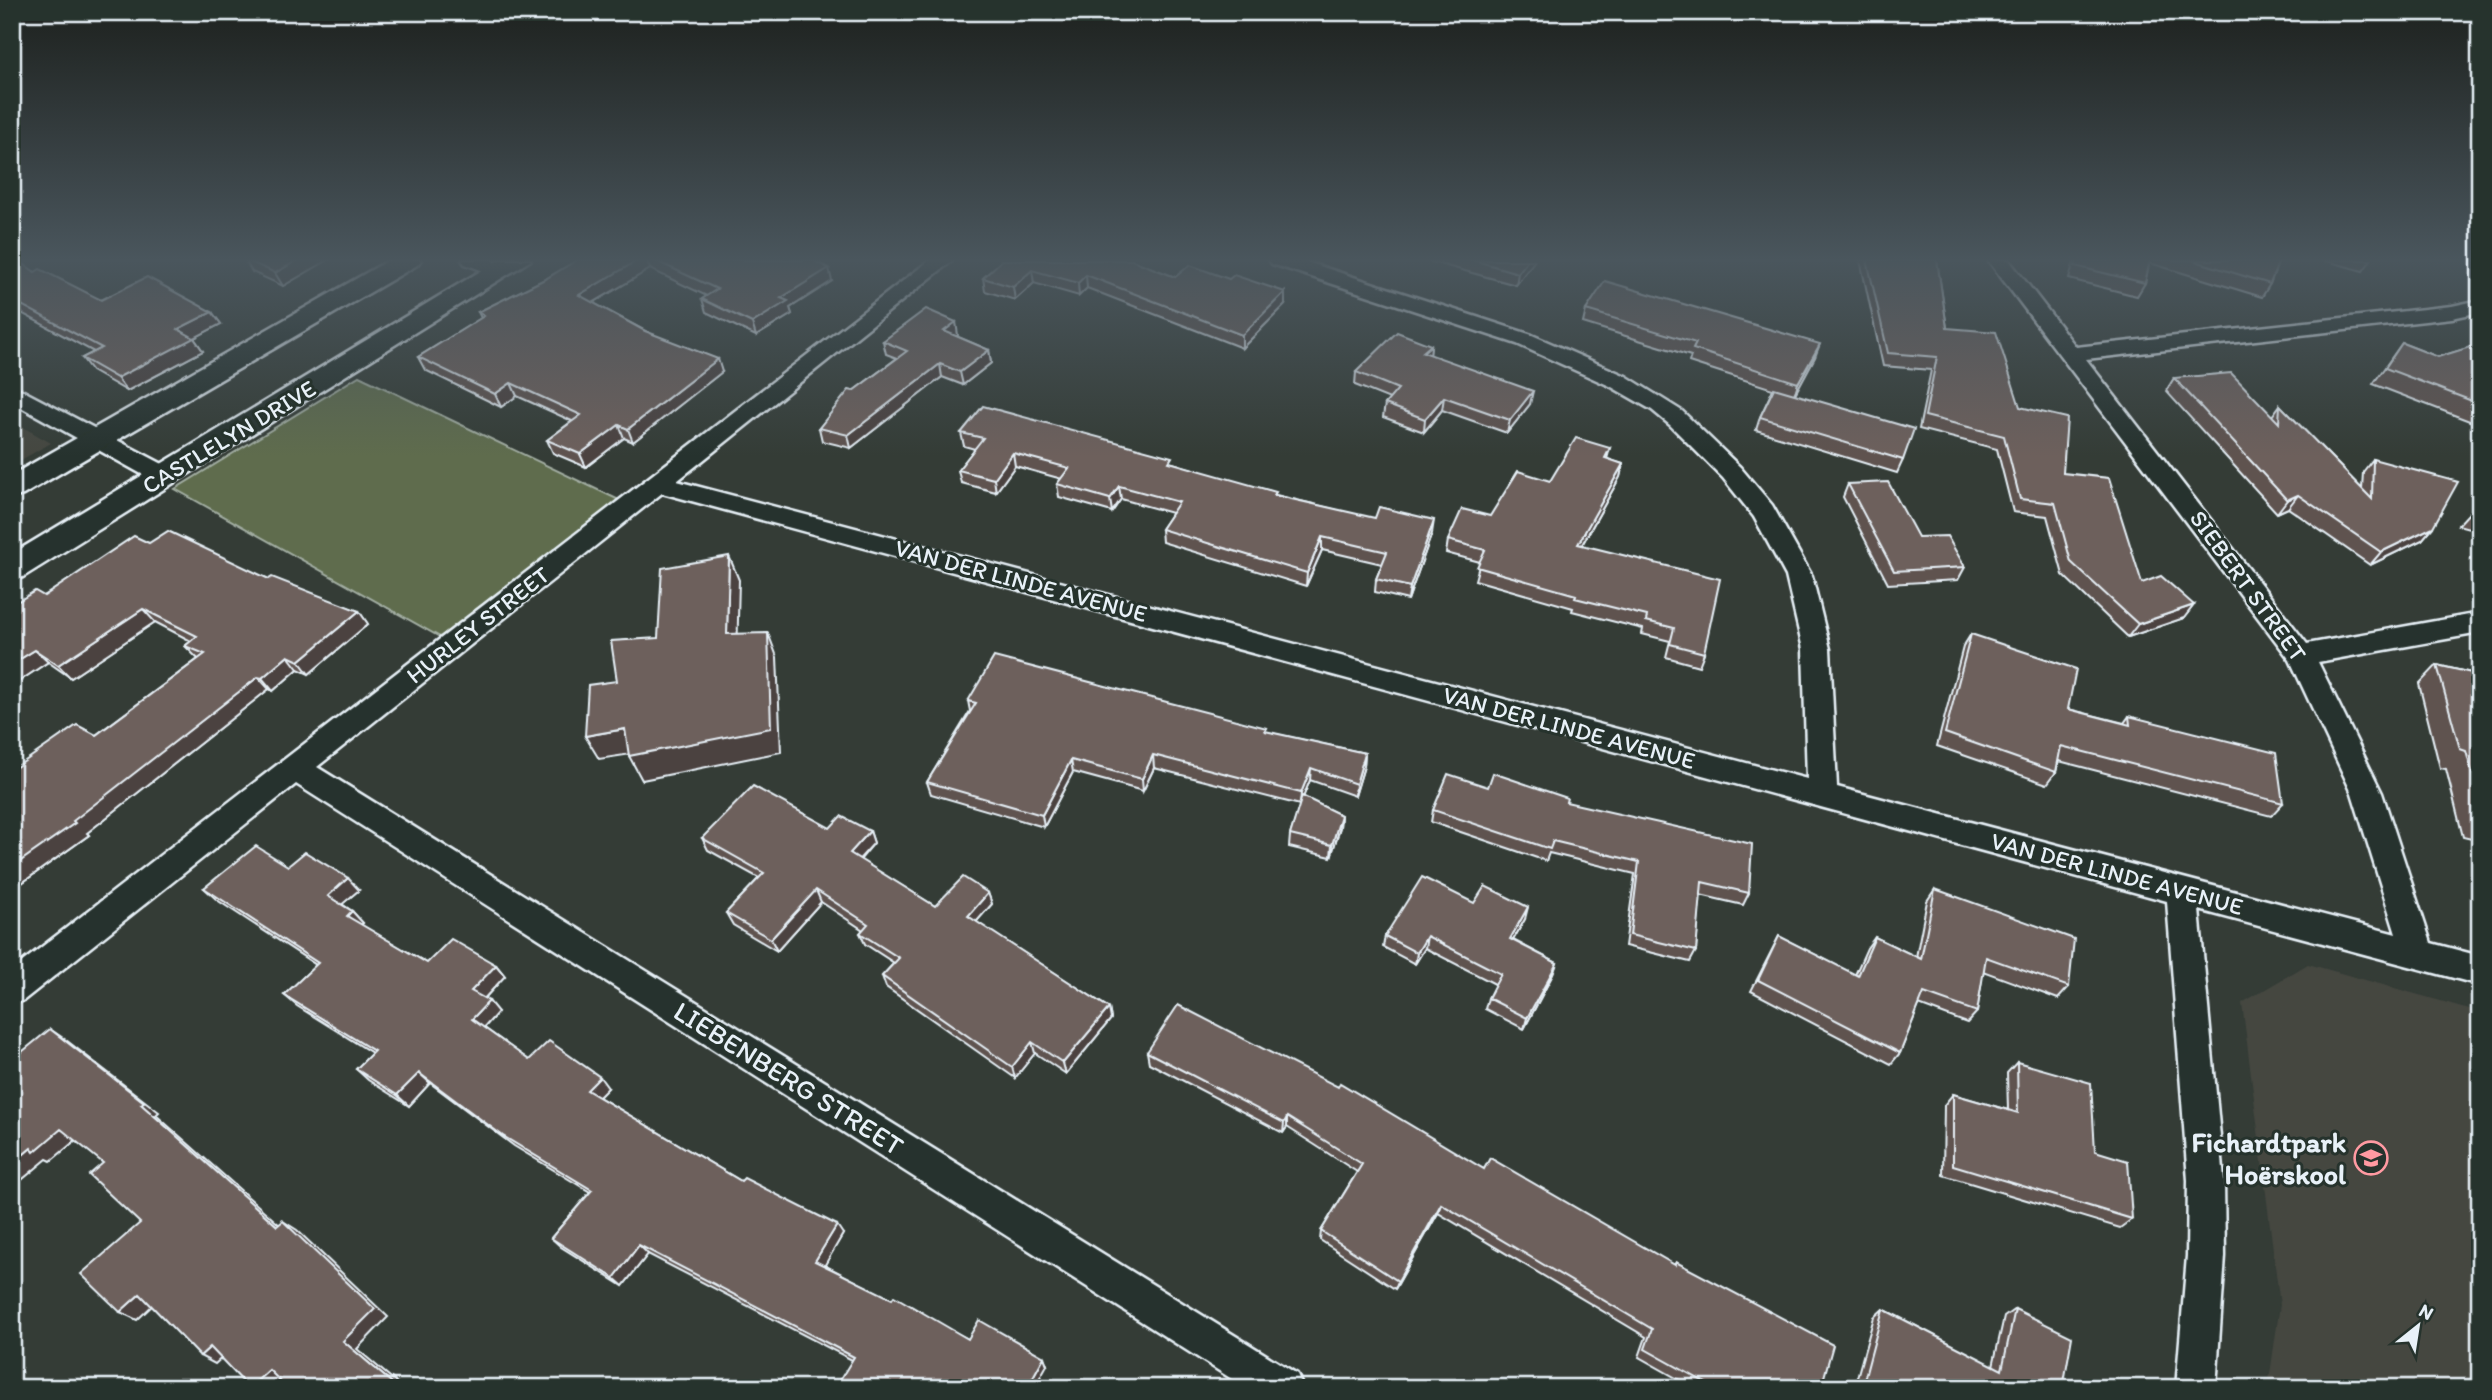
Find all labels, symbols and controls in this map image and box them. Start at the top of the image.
street label: CASTLELYN DRIVE [137,373,321,500]
street label: SIEBERT STREET [2184,505,2313,667]
street label: VAN DER LINDE AVENUE [892,533,1150,628]
street label: HURLEY STREET [400,559,555,689]
street label: VAN DER LINDE AVENUE [1440,680,1698,775]
street label: VAN DER LINDE AVENUE [1988,826,2246,921]
street label: LIEBENBERG STREET [668,994,910,1163]
place label: Fichardtpark Hoërskool [2191,1125,2347,1191]
school or university icon: Fichardtpark Hoërskool [2352,1139,2390,1177]
north arrow [2384,1292,2454,1362]
text: N [2415,1299,2438,1325]

